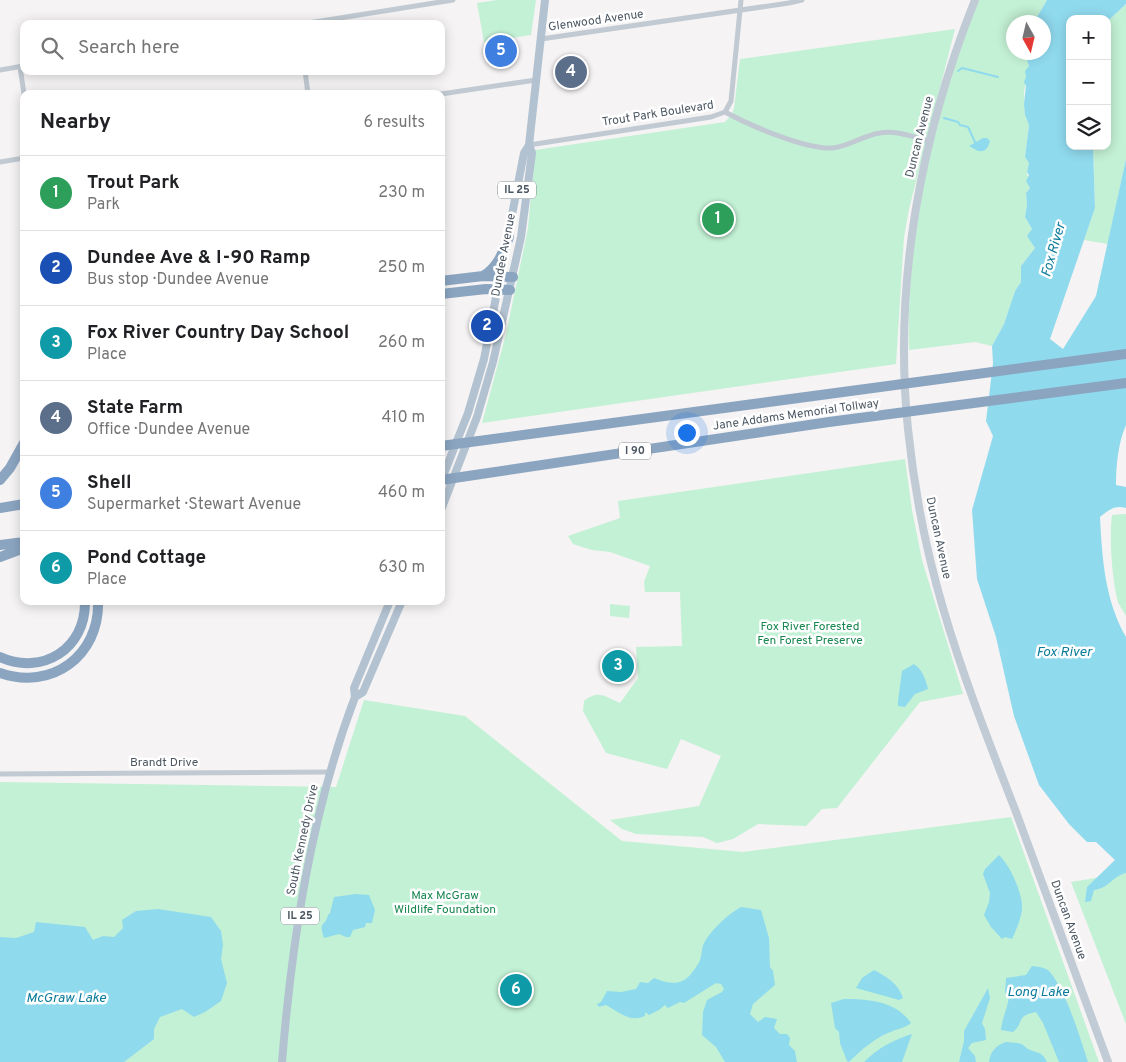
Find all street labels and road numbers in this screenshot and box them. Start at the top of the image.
street label: Glenwood Avenue [547,6,645,36]
street label: Duncan Avenue [902,95,938,179]
street label: Trout Park Boulevard [601,97,715,131]
road number: IL 25 [498,182,536,198]
street label: Dundee Avenue [488,212,520,298]
street label: Jane Addams Memorial Tollway [712,395,880,435]
road number: I 90 [619,442,651,460]
street label: Duncan Avenue [921,495,955,581]
street label: Brandt Drive [130,755,198,771]
street label: South Kennedy Drive [283,783,323,897]
street label: Duncan Avenue [1046,878,1090,962]
road number: IL 25 [281,908,319,924]

